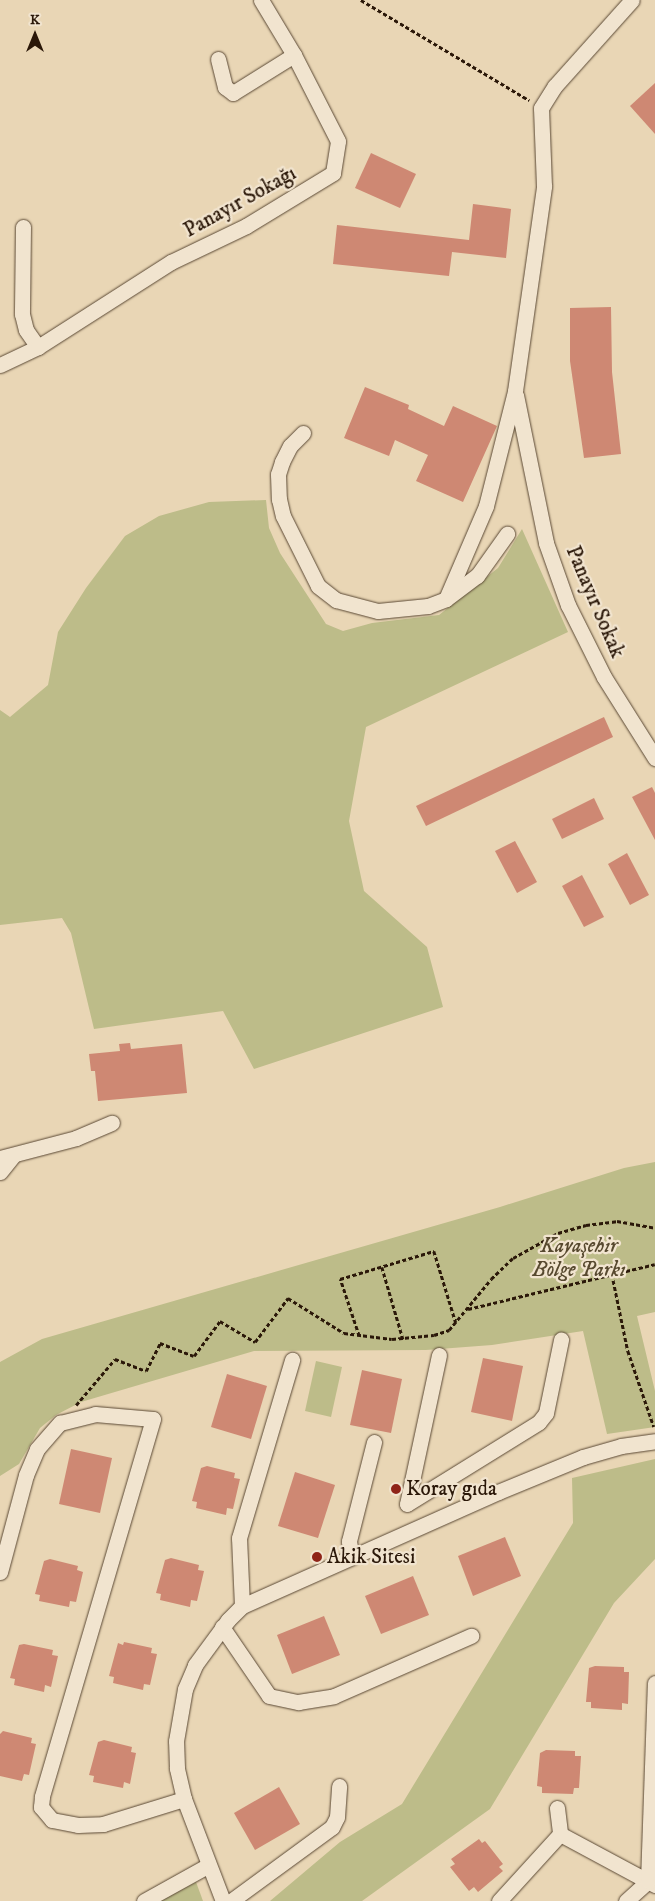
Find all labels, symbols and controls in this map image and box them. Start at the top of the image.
north arrow [10,10,60,60]
text: K [30,11,40,29]
street label: Panayır Sokağı [179,161,301,243]
street label: Panayır Sokak [560,542,630,662]
park label: Kayaşehir Bölge Parkı [533,1233,625,1283]
place label: Koray gıda [406,1476,497,1502]
marker: Koray gıda [390,1483,402,1495]
place label: Akik Sitesi [327,1544,415,1570]
marker: Akik Sitesi [311,1551,323,1563]

